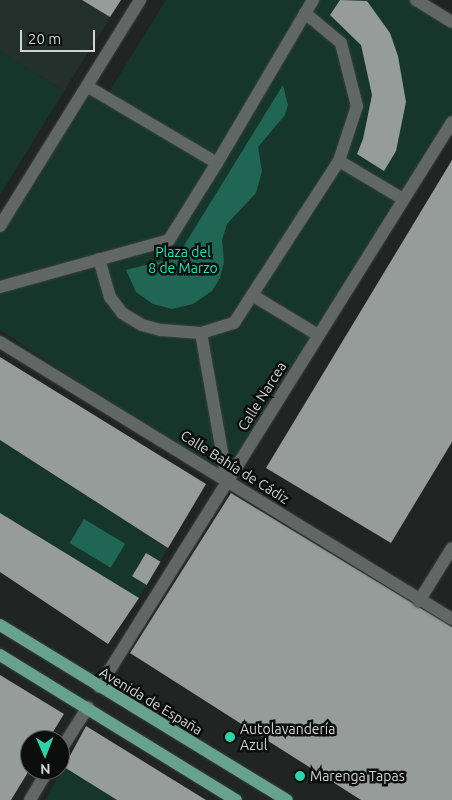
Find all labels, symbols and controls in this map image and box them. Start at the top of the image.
scale bar [22,20,98,52]
text: 20 m [28,30,61,47]
park label: Plaza del 8 de Marzo [148,244,218,276]
street label: Calle Narcea [234,359,290,433]
street label: Calle Bahía de Cádiz [178,427,292,507]
street label: Avenida de España [97,664,205,738]
place label: Autolavandería Azul [240,721,335,754]
north arrow [20,730,70,780]
marker: Autolavandería Azul [224,731,236,743]
text: N [40,761,51,777]
place label: Marenga Tapas [310,768,405,784]
marker: Marenga Tapas [294,770,306,782]

